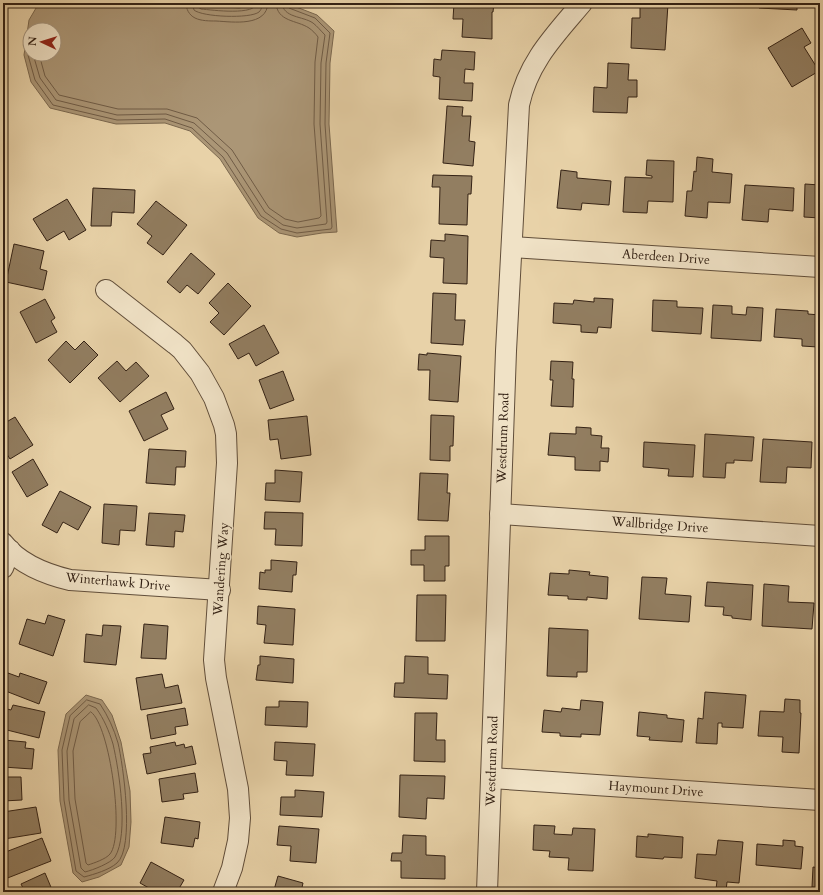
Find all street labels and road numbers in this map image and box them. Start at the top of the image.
street label: Aberdeen Drive [622,245,711,269]
street label: Westdrum Road [492,392,514,485]
street label: Wallbridge Drive [610,513,709,537]
street label: Wandering Way [209,522,233,617]
street label: Winterhawk Drive [64,568,171,596]
street label: Westdrum Road [481,715,503,808]
street label: Haymount Drive [608,777,704,801]

